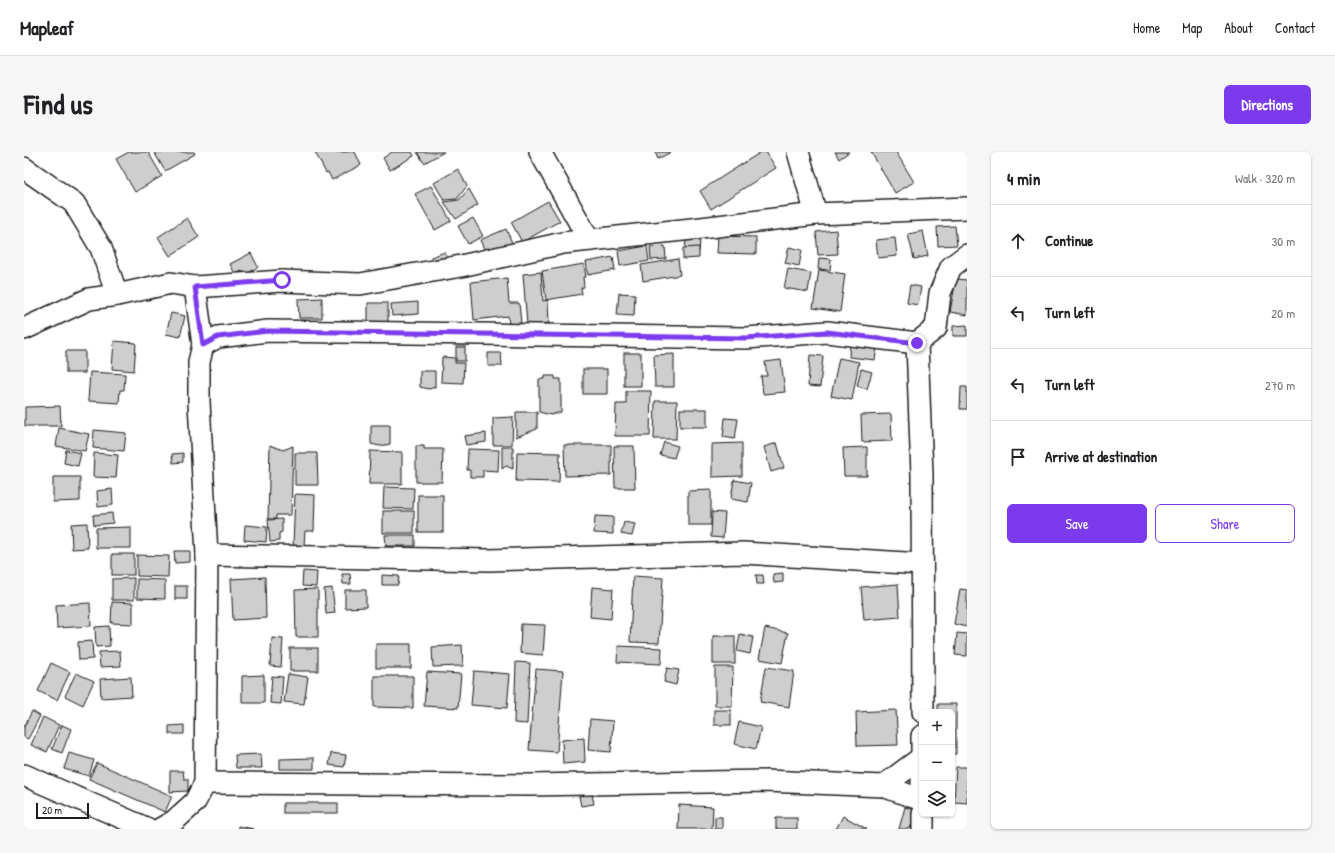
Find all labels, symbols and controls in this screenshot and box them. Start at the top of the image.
text: Mapleaf [20,15,74,41]
text: Home [1133,18,1160,37]
text: Map [1182,18,1202,37]
text: About [1224,18,1253,37]
text: Contact [1275,18,1315,37]
text: Find us [24,85,93,123]
button: Directions [1224,85,1311,124]
text: 4 min [1007,167,1040,190]
text: Walk · 320 m [1235,169,1295,187]
icon: ahead [1007,230,1029,252]
text: Continue [1045,230,1093,251]
text: 30 m [1272,232,1295,250]
route start [273,271,291,289]
icon: left [1007,302,1029,324]
text: Turn left [1045,302,1095,323]
text: 20 m [1271,304,1295,322]
route end [908,334,926,352]
icon: left [1007,374,1029,396]
text: Turn left [1045,374,1095,395]
text: 270 m [1265,376,1295,394]
icon: arrive [1007,446,1029,468]
text: Arrive at destination [1045,446,1157,467]
button: Save [1007,504,1147,543]
button: Share [1155,504,1295,543]
map controls [919,709,955,817]
button: + [919,709,955,745]
button: − [919,745,955,781]
button: layers [919,781,955,817]
scale bar [36,801,89,820]
text: 20 m [42,803,62,817]

